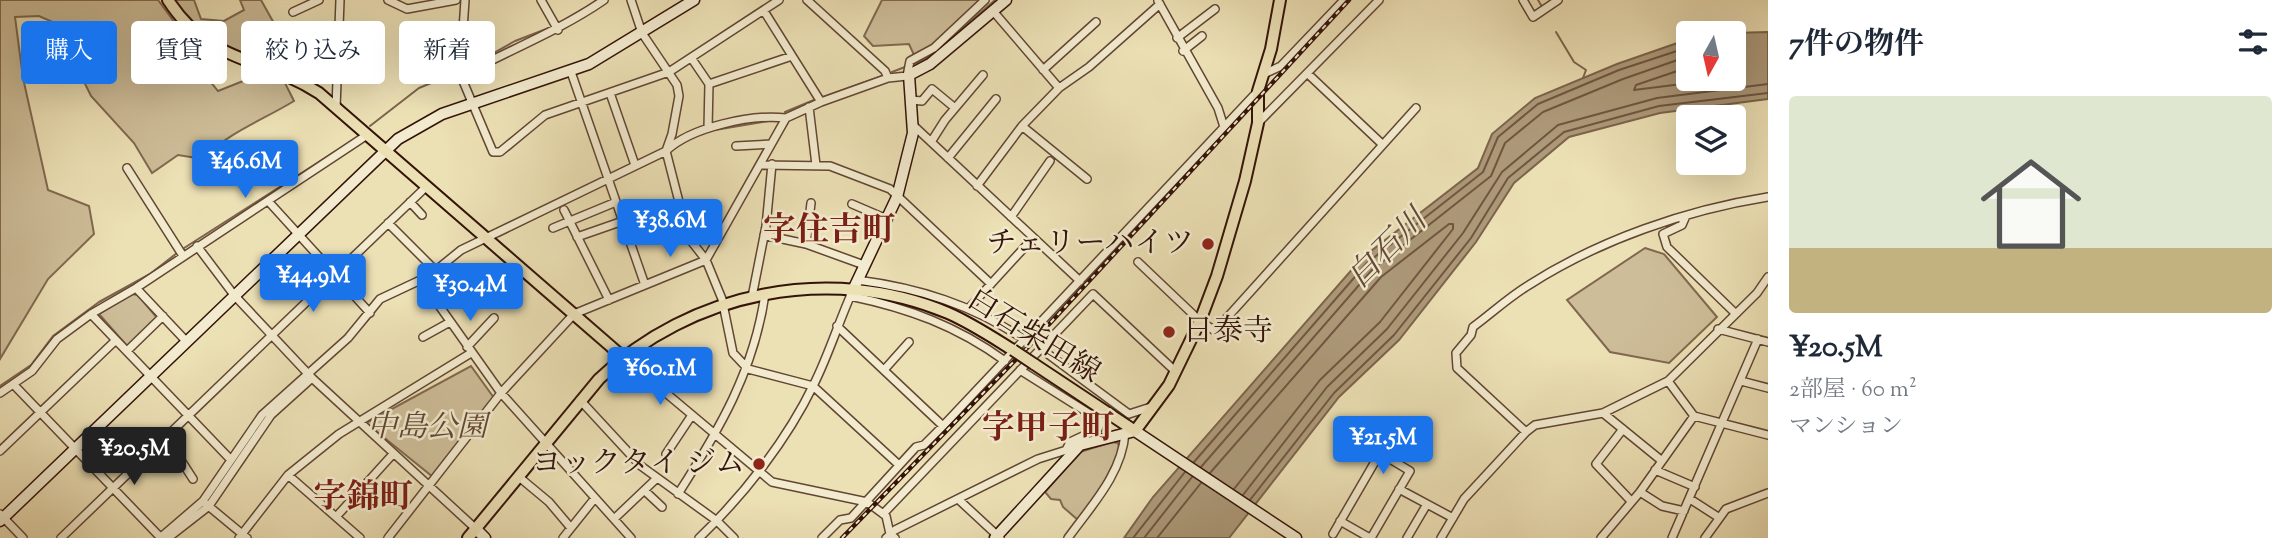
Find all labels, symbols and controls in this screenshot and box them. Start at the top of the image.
chip: 購入 [21,21,117,84]
chip: 賃貸 [131,21,227,84]
chip: 絞り込み [241,21,385,84]
chip: 新着 [399,21,495,84]
north arrow [1676,21,1746,91]
map controls [1676,21,1746,175]
icon: filters [2234,23,2272,61]
text: 7件の物件 [1789,24,1924,67]
button: layers [1676,105,1746,175]
pin: ¥46.6M [188,140,302,200]
icon: home [1968,141,2094,267]
text: ¥46.6M [208,146,282,179]
water label: 白石川 [1338,198,1440,300]
pin: ¥38.6M [613,200,727,259]
text: ¥38.6M [633,205,707,238]
district label: 字住吉町 [763,208,895,256]
place label: チェリーハイツ [986,223,1194,266]
marker: チェリーハイツ [1200,236,1216,252]
pin: ¥44.9M [256,254,370,314]
text: ¥44.9M [276,260,350,293]
pin: ¥30.4M [413,264,527,323]
text: ¥30.4M [433,269,507,302]
street label: 白石柴田線 [958,279,1108,395]
place label: 日泰寺 [1183,311,1273,354]
marker: 日泰寺 [1161,324,1177,340]
text: ¥20.5M [1789,327,1883,370]
pin: ¥60.1M [603,348,717,407]
text: ¥60.1M [624,353,696,386]
text: 2部屋 · 60 m² [1789,374,1917,407]
district label: 字甲子町 [982,406,1114,454]
park label: 中島公園 [367,407,492,450]
text: マンション [1789,411,1903,444]
pin: ¥21.5M [1326,416,1440,476]
text: ¥21.5M [1349,422,1417,455]
pin: ¥20.5M [77,428,191,487]
text: ¥20.5M [98,433,170,466]
place label: ヨックタイ ジム [532,443,745,486]
marker: ヨックタイ ジム [751,456,767,472]
district label: 字錦町 [314,475,413,523]

